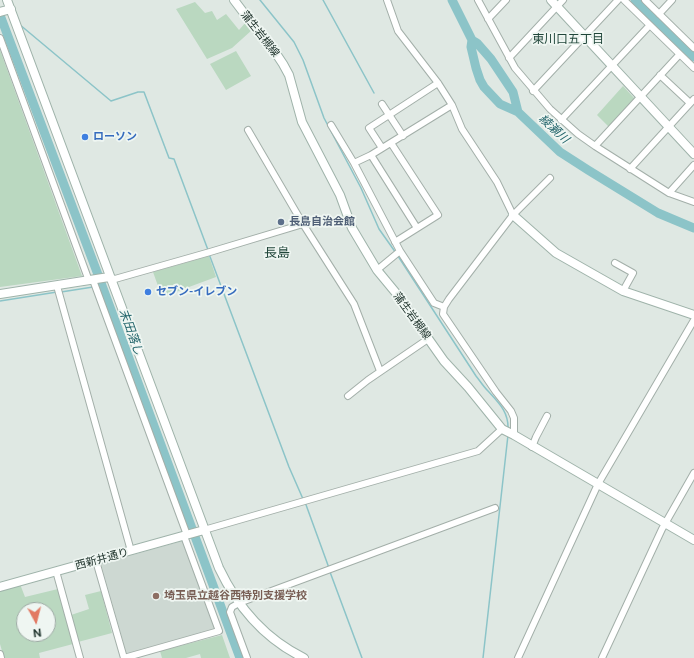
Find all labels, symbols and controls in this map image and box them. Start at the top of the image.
street label: 蒲生岩槻線 [238,8,282,60]
district label: 東川口五丁目 [532,32,604,46]
water label: 綾瀬川 [536,111,572,147]
place label: ローソン [93,130,137,144]
marker: ローソン [80,132,90,142]
place label: 長島自治会館 [289,215,355,229]
marker: 長島自治会館 [276,217,286,227]
district label: 長島 [264,245,290,261]
place label: セブン-イレブン [156,285,237,299]
marker: セブン-イレブン [143,287,153,297]
street label: 蒲生岩槻線 [390,290,434,342]
water label: 末田落し [116,307,146,357]
street label: 西新井通り [74,546,130,572]
place label: 埼玉県立越谷西特別支援学校 [164,589,307,603]
marker: 埼玉県立越谷西特別支援学校 [151,591,161,601]
north arrow [16,602,56,642]
text: N [32,626,42,639]

